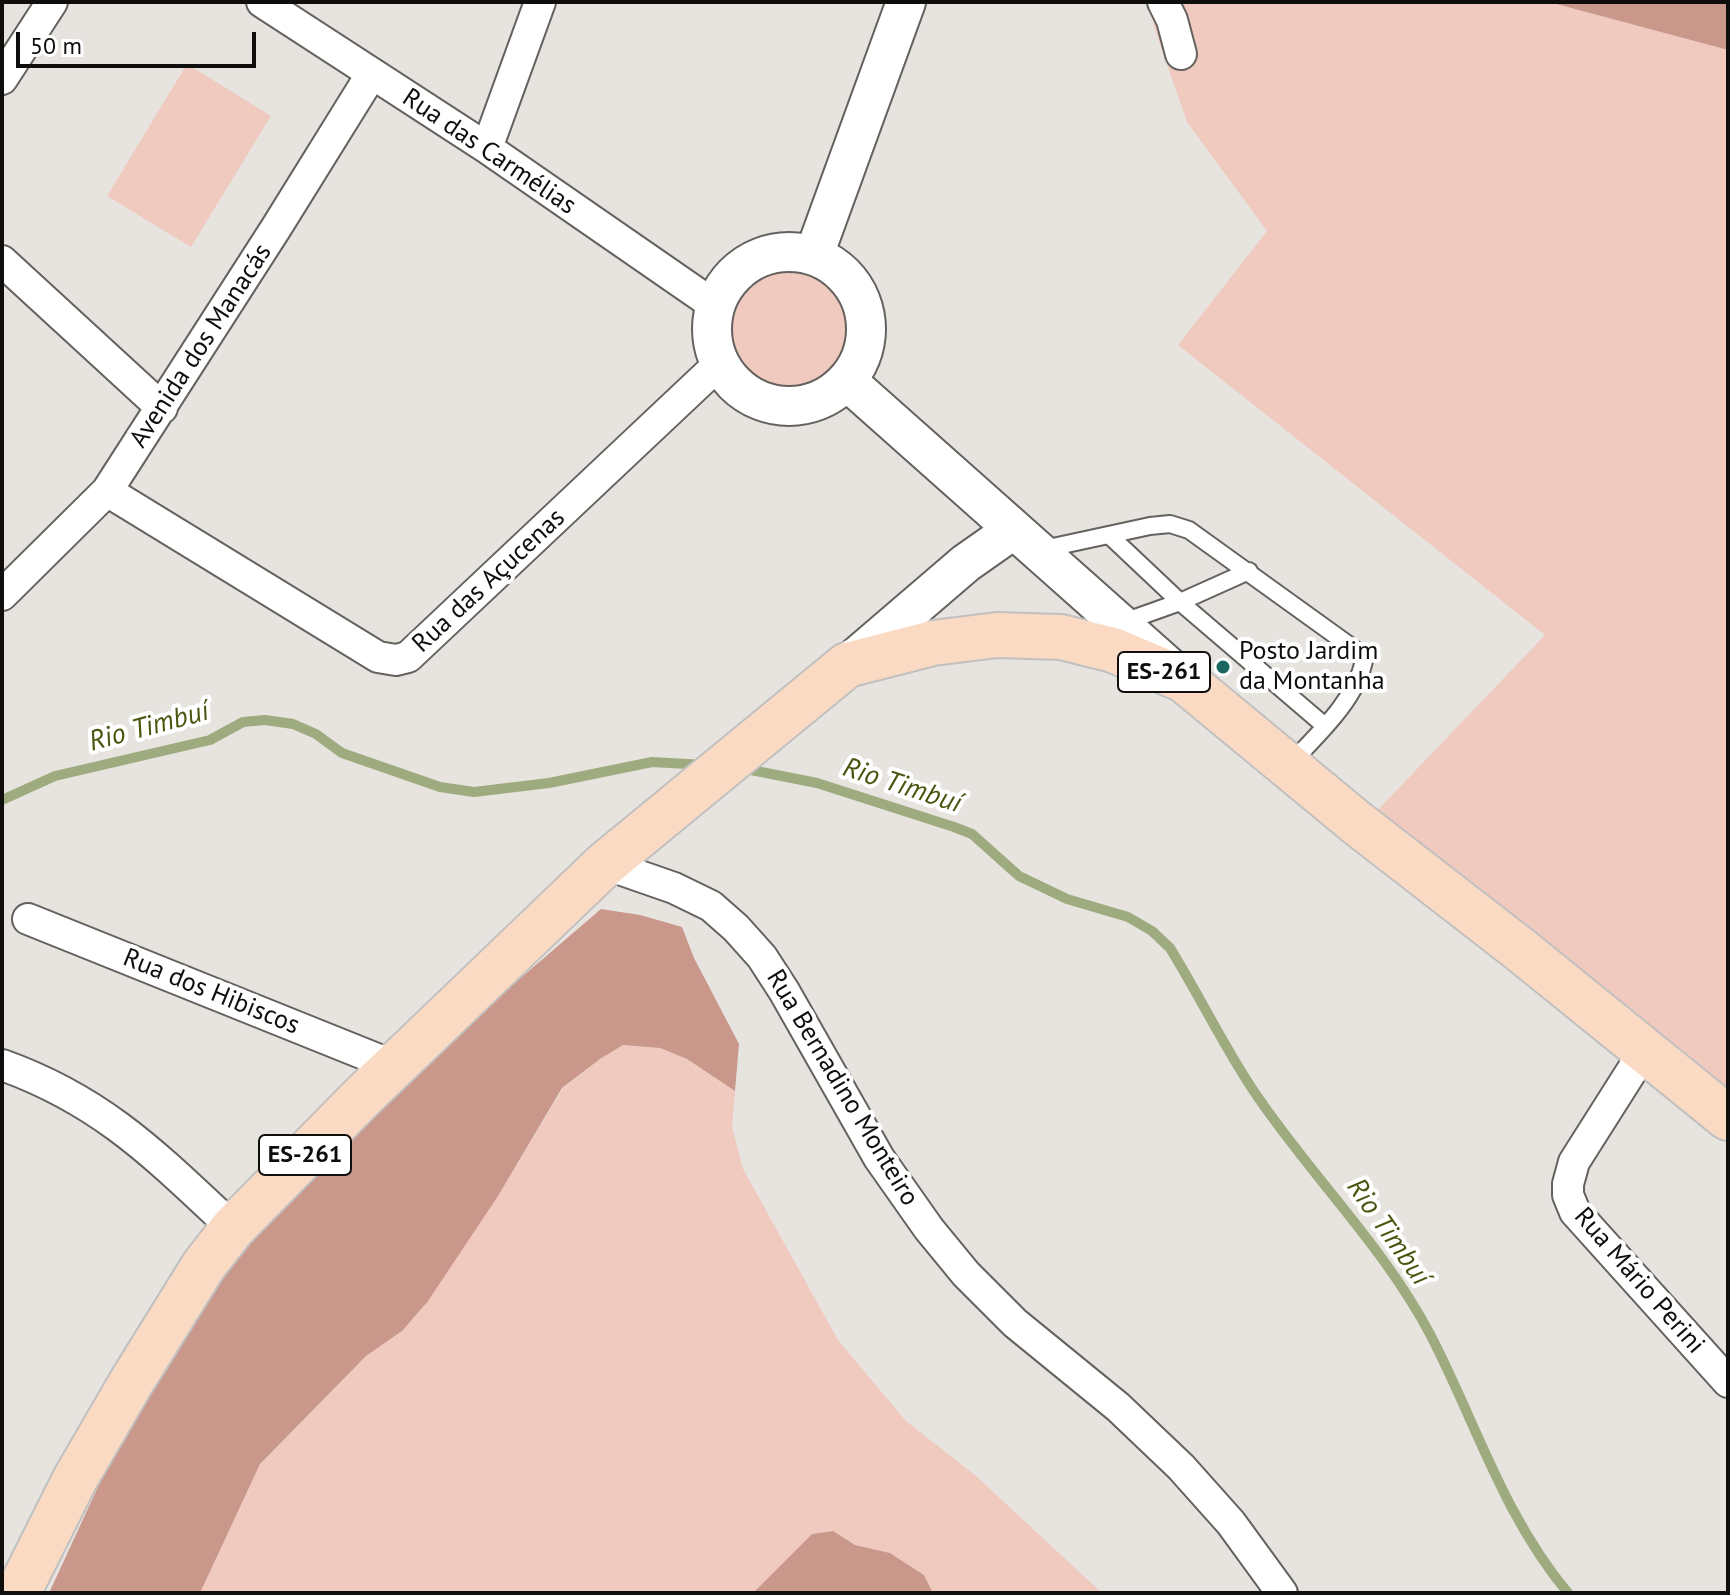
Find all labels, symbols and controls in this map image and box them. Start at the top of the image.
scale bar [20,16,260,66]
text: 50 m [30,30,82,61]
street label: Rua das Carmélias [396,82,582,222]
street label: Avenida dos Manacás [123,238,279,454]
street label: Rua das Açucenas [406,502,572,660]
place label: Posto Jardim da Montanha [1239,636,1385,698]
road number: ES-261 [1118,652,1210,692]
marker: Posto Jardim da Montanha [1214,658,1232,676]
water label: Rio Timbuí [85,695,213,759]
water label: Rio Timbuí [838,751,966,821]
street label: Rua dos Hibiscos [118,942,304,1042]
street label: Rua Bernadino Monteiro [759,964,925,1212]
road number: ES-261 [259,1135,351,1175]
water label: Rio Timbuí [1339,1172,1437,1292]
street label: Rua Mário Perini [1567,1202,1711,1360]

